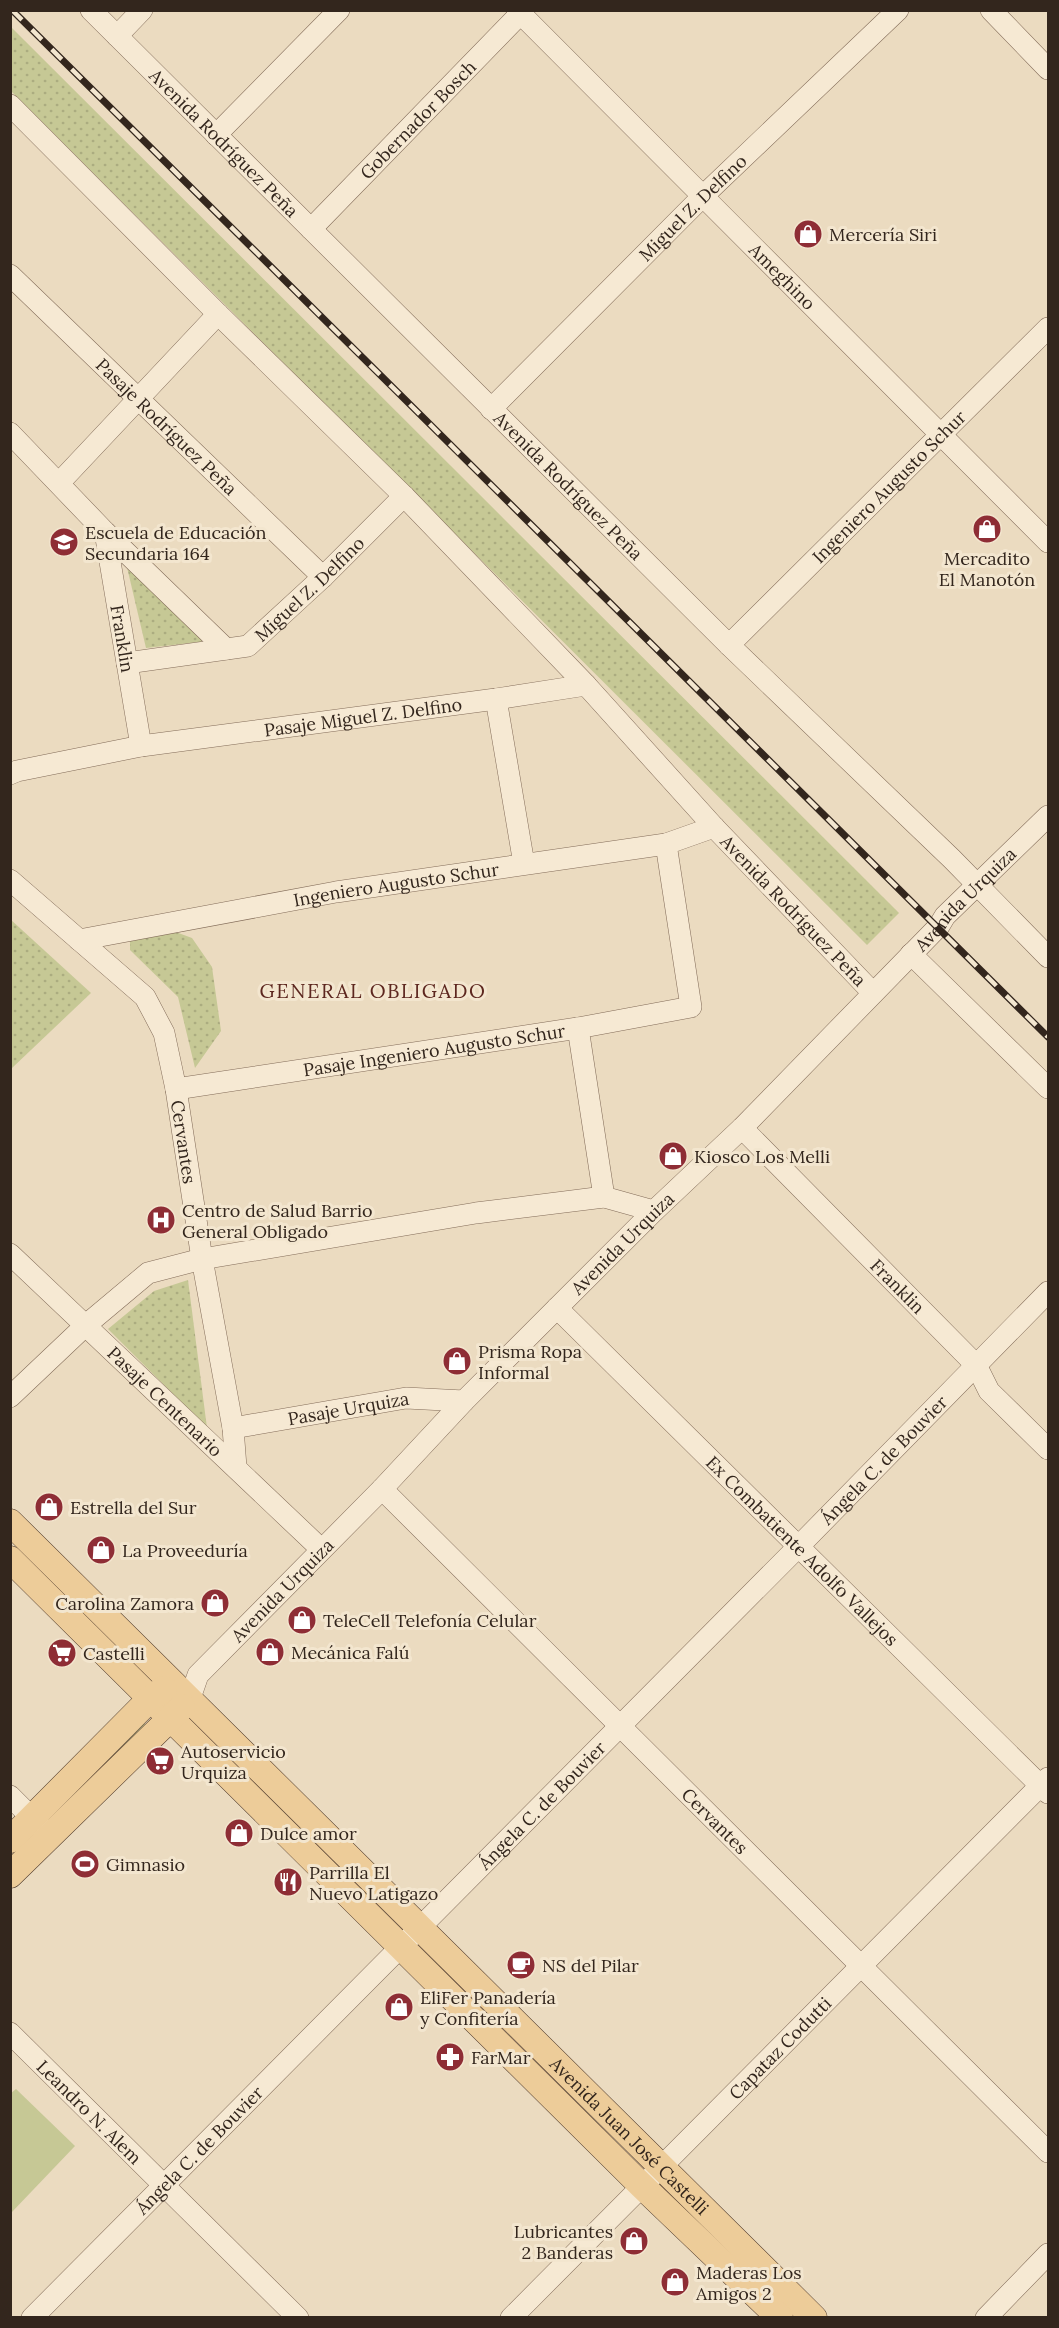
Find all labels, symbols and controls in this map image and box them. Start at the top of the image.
street label: Gobernador Bosch [355,55,481,184]
street label: Avenida Rodríguez Peña [144,63,304,222]
street label: Miguel Z. Delfino [634,149,751,266]
shop icon: Mercería Siri [792,218,824,250]
place label: Mercería Siri [829,223,937,246]
street label: Ameghino [744,237,821,314]
street label: Pasaje Rodríguez Peña [91,353,242,500]
street label: Ingeniero Augusto Schur [807,405,970,568]
street label: Avenida Rodríguez Peña [489,406,648,565]
shop icon: Mercadito El Manotón [971,513,1003,545]
place label: Escuela de Educación Secundaria 164 [85,521,266,565]
school or university icon: Escuela de Educación Secundaria 164 [48,526,80,558]
street label: Miguel Z. Delfino [249,531,369,646]
place label: Mercadito El Manotón [939,547,1035,591]
street label: Franklin [106,603,140,674]
street label: Pasaje Miguel Z. Delfino [263,692,463,741]
street label: Avenida Rodríguez Peña [715,829,872,991]
street label: Avenida Urquiza [909,842,1021,957]
street label: Ingeniero Augusto Schur [291,857,501,911]
district label: GENERAL OBLIGADO [260,978,486,1003]
street label: Pasaje Ingeniero Augusto Schur [302,1019,567,1081]
street label: Cervantes [166,1098,202,1185]
shop icon: Kiosco Los Melli [657,1140,689,1172]
place label: Kiosco Los Melli [694,1145,830,1168]
street label: Avenida Urquiza [565,1187,679,1300]
place label: Centro de Salud Barrio General Obligado [182,1199,373,1243]
hospital icon: Centro de Salud Barrio General Obligado [145,1204,177,1236]
street label: Franklin [866,1254,930,1318]
place label: Prisma Ropa Informal [478,1340,582,1384]
street label: Pasaje Centenario [103,1341,228,1461]
shop icon: Prisma Ropa Informal [441,1345,473,1377]
street label: Pasaje Urquiza [286,1386,411,1430]
street label: Ángela C. de Bouvier [814,1390,952,1530]
street label: Ex Combatiente Adolfo Vallejos [702,1451,903,1650]
shop icon: Estrella del Sur [33,1491,65,1523]
place label: Estrella del Sur [70,1496,197,1519]
street label: Avenida Urquiza [225,1533,338,1647]
shop icon: La Proveeduría [85,1534,117,1566]
place label: La Proveeduría [122,1539,248,1562]
shop icon: Carolina Zamora [199,1587,231,1619]
place label: Carolina Zamora [55,1592,194,1615]
shop icon: TeleCell Telefonía Celular [286,1604,318,1636]
place label: TeleCell Telefonía Celular [323,1609,537,1632]
shop icon: Mecánica Falú [254,1636,286,1668]
supermarket icon: Castelli [46,1637,78,1669]
place label: Mecánica Falú [291,1641,410,1664]
place label: Castelli [83,1642,145,1665]
street label: Ángela C. de Bouvier [472,1736,610,1875]
place label: Autoservicio Urquiza [180,1740,286,1784]
supermarket icon: Autoservicio Urquiza [144,1745,176,1777]
street label: Cervantes [677,1783,753,1858]
shop icon: Dulce amor [223,1817,255,1849]
place label: Dulce amor [260,1822,357,1845]
sports icon: Gimnasio [69,1848,101,1880]
place label: Gimnasio [106,1853,185,1876]
place label: Parrilla El Nuevo Latigazo [309,1861,438,1905]
restaurant icon: Parrilla El Nuevo Latigazo [272,1866,304,1898]
cafe icon: NS del Pilar [505,1949,537,1981]
place label: NS del Pilar [542,1954,639,1977]
place label: EliFer Panadería y Confitería [420,1986,556,2030]
shop icon: EliFer Panadería y Confitería [383,1991,415,2023]
street label: Capataz Codutti [724,1992,836,2104]
pharmacy icon: FarMar [434,2041,466,2073]
place label: FarMar [471,2046,531,2069]
street label: Avenida Juan José Castelli [545,2051,714,2219]
street label: Leandro N. Alem [32,2055,147,2169]
street label: Ángela C. de Bouvier [130,2081,268,2220]
place label: Lubricantes 2 Banderas [514,2220,613,2264]
shop icon: Lubricantes 2 Banderas [618,2225,650,2257]
place label: Maderas Los Amigos 2 [695,2261,802,2305]
shop icon: Maderas Los Amigos 2 [659,2266,691,2298]

